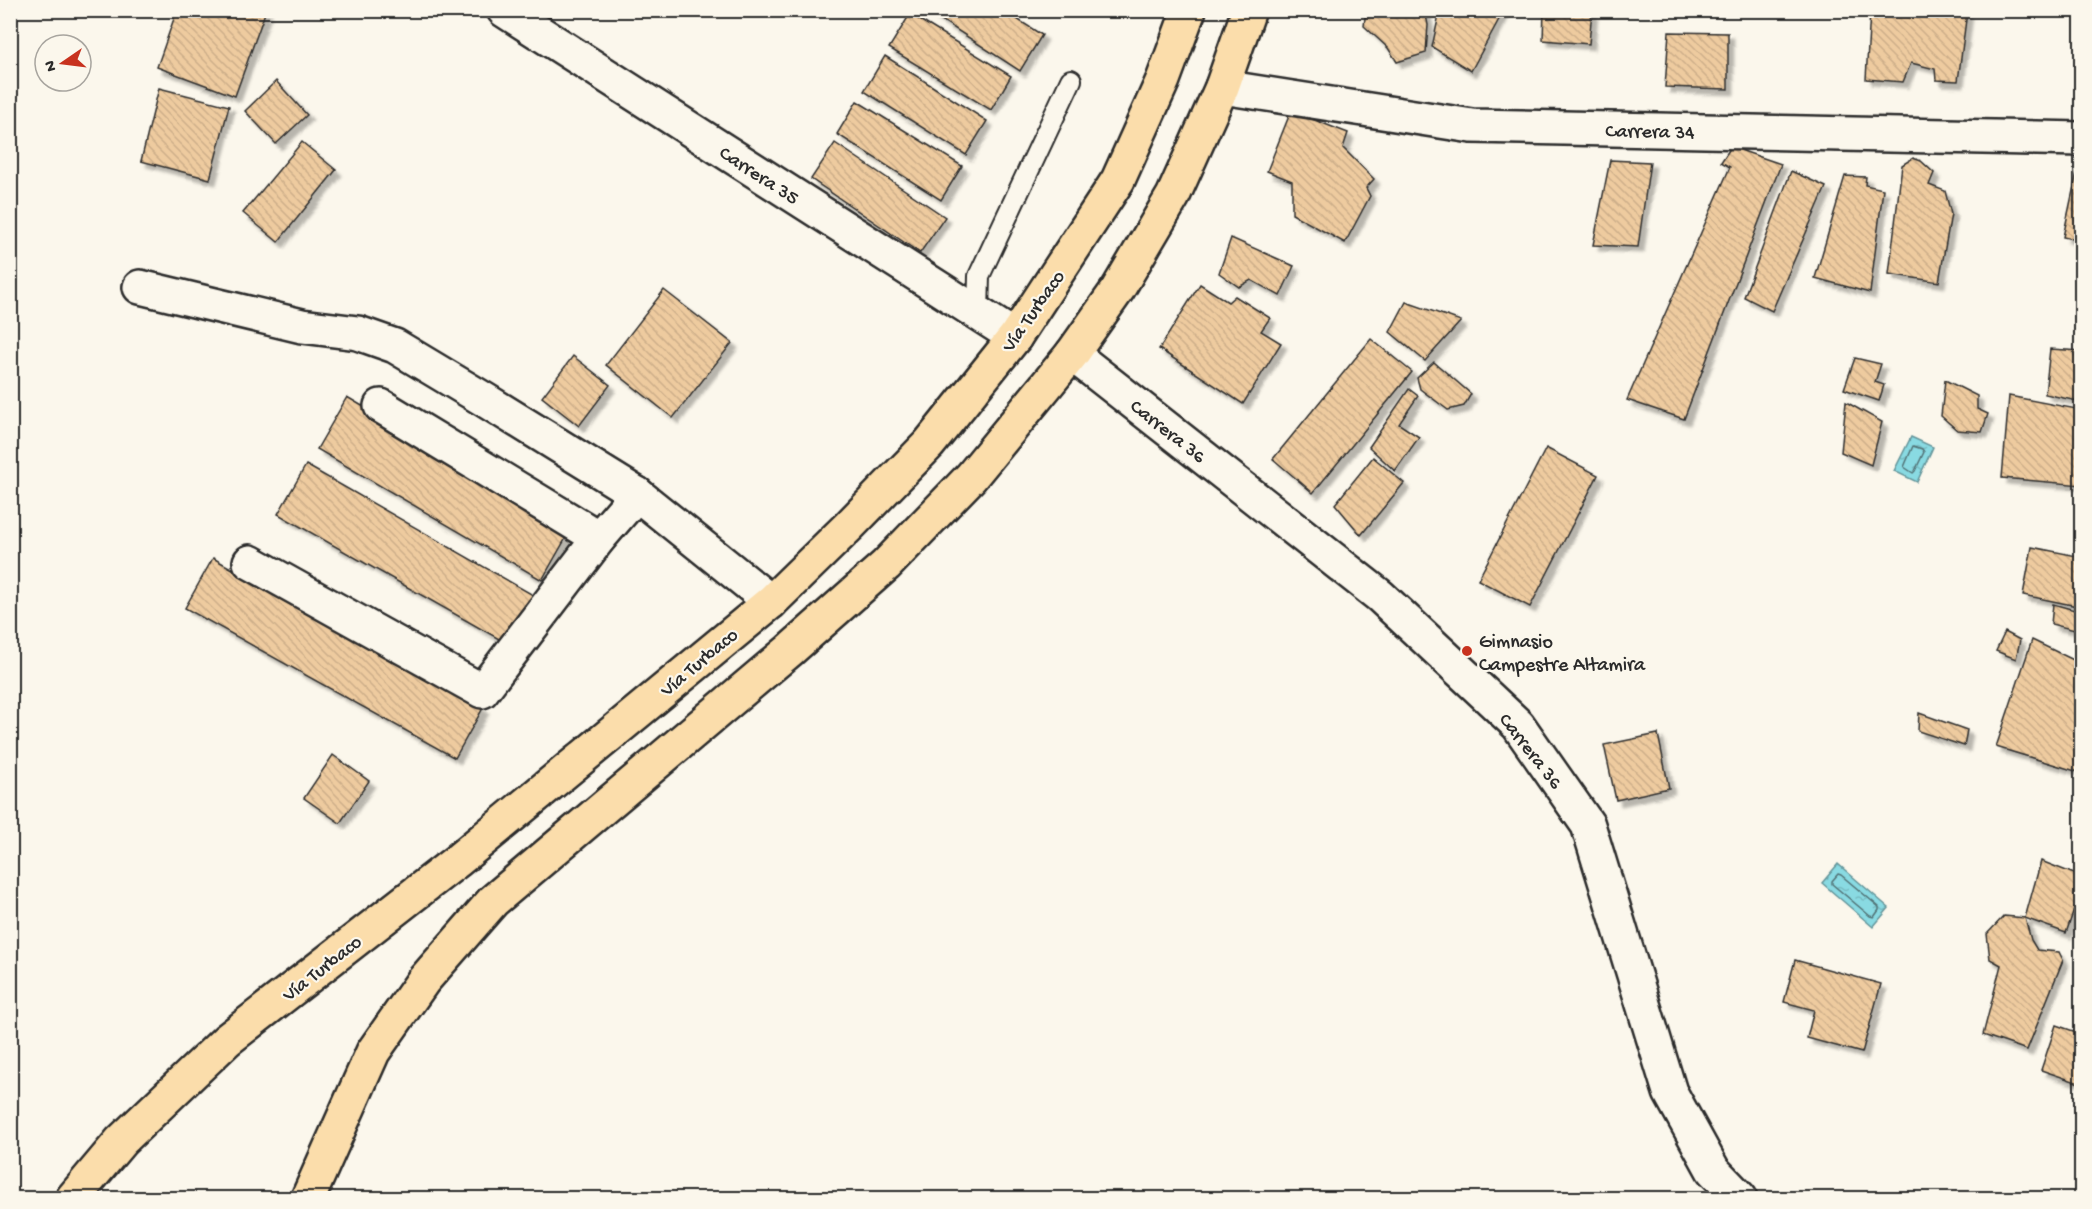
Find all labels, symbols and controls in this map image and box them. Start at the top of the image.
north arrow [33,33,93,93]
text: N [41,58,62,73]
street label: Carrera 34 [1605,121,1695,146]
street label: Carrera 35 [714,143,802,211]
street label: Vía Turbaco [998,267,1071,358]
street label: Carrera 36 [1124,396,1210,470]
street label: Vía Turbaco [656,625,744,703]
place label: Gimnasio Campestre Altamira [1479,632,1646,678]
marker: Gimnasio Campestre Altamira [1460,644,1474,658]
street label: Carrera 36 [1493,710,1566,795]
street label: Vía Turbaco [278,932,367,1008]

